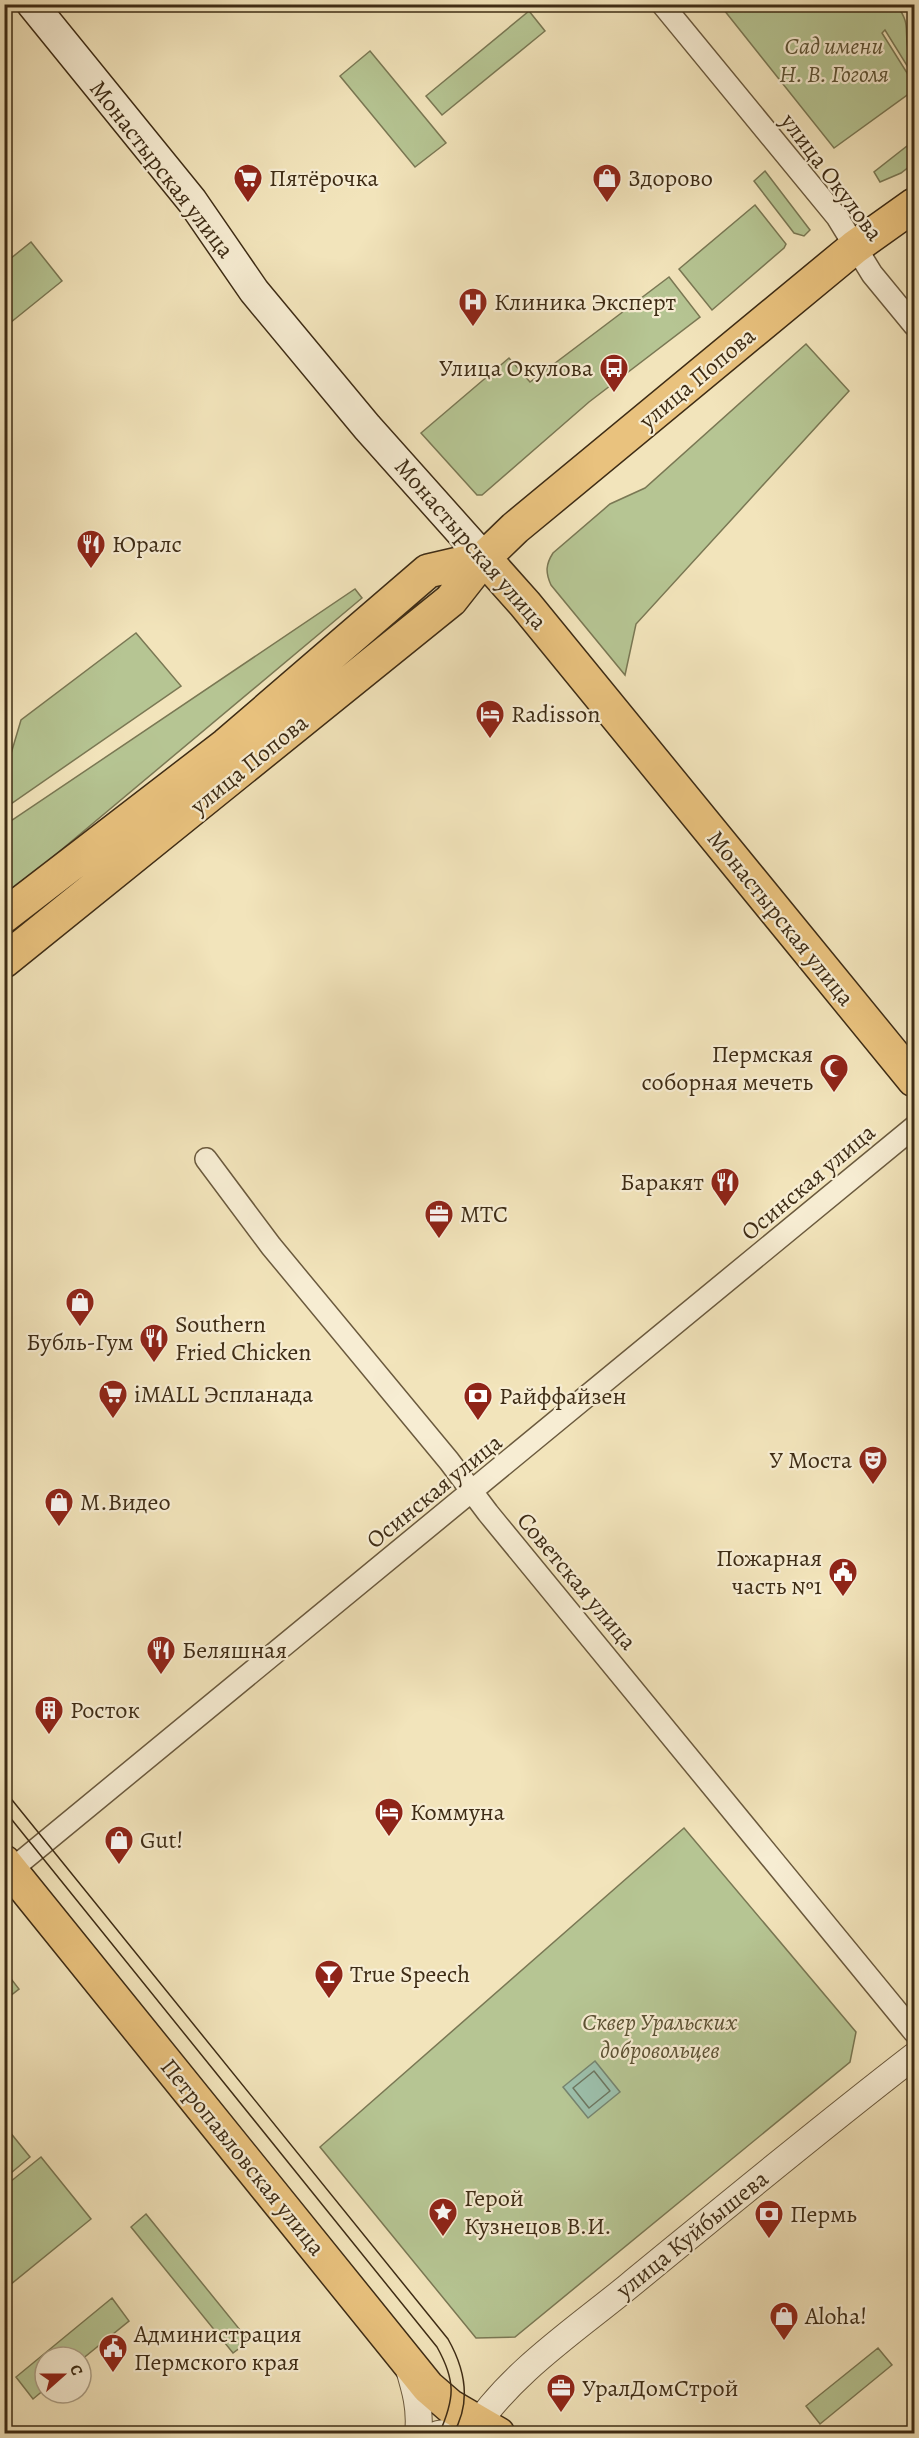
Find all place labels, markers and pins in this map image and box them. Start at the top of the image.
supermarket icon: Пятёрочка [232,162,264,204]
place label: Пятёрочка [269,162,379,194]
shop icon: Здорово [591,162,623,204]
place label: Здорово [628,162,713,194]
hospital icon: Клиника Эксперт [457,286,489,328]
place label: Клиника Эксперт [494,286,677,318]
place label: Улица Окулова [439,352,593,384]
bus stop icon: Улица Окулова [598,352,630,394]
restaurant icon: Юралс [75,528,107,570]
place label: Юралс [112,528,182,560]
hotel icon: Radisson [474,698,506,740]
place label: Radisson [511,698,600,730]
place label: Пермская соборная мечеть [641,1038,814,1098]
mosque icon: Пермская соборная мечеть [818,1052,850,1094]
place label: Баракят [620,1166,704,1198]
restaurant icon: Баракят [709,1166,741,1208]
office icon: МТС [423,1198,455,1240]
place label: МТС [460,1198,508,1230]
shop icon: Бубль-Гум [64,1286,96,1328]
place label: Southern Fried Chicken [175,1308,311,1368]
restaurant icon: Southern Fried Chicken [138,1322,170,1364]
place label: Бубль-Гум [26,1326,134,1358]
supermarket icon: iMALL Эспланада [97,1378,129,1420]
place label: iMALL Эспланада [134,1378,313,1410]
bank icon: Райффайзен [462,1380,494,1422]
place label: Райффайзен [499,1380,626,1412]
place label: У Моста [769,1444,852,1476]
theatre icon: У Моста [857,1444,889,1486]
shop icon: М.Видео [43,1486,75,1528]
place label: М.Видео [80,1486,171,1518]
place label: Пожарная часть №1 [716,1542,822,1602]
public building icon: Пожарная часть №1 [827,1556,859,1598]
restaurant icon: Беляшная [145,1634,177,1676]
place label: Беляшная [182,1634,287,1666]
building icon: Росток [33,1694,65,1736]
place label: Росток [70,1694,140,1726]
hotel icon: Коммуна [373,1796,405,1838]
place label: Коммуна [410,1796,505,1828]
shop icon: Gut! [103,1824,135,1866]
place label: Gut! [140,1824,183,1856]
bar icon: True Speech [313,1958,345,2000]
place label: True Speech [350,1958,470,1990]
place label: Герой Кузнецов В.И. [464,2182,612,2242]
place icon: Герой Кузнецов В.И. [427,2196,459,2238]
bank icon: Пермь [753,2198,785,2240]
place label: Пермь [790,2198,857,2230]
shop icon: Aloha! [768,2300,800,2342]
place label: Aloha! [804,2300,867,2332]
place label: Администрация Пермского края [133,2318,302,2378]
public building icon: Администрация Пермского края [97,2332,129,2374]
office icon: УралДомСтрой [545,2372,577,2414]
place label: УралДомСтрой [582,2372,739,2404]

